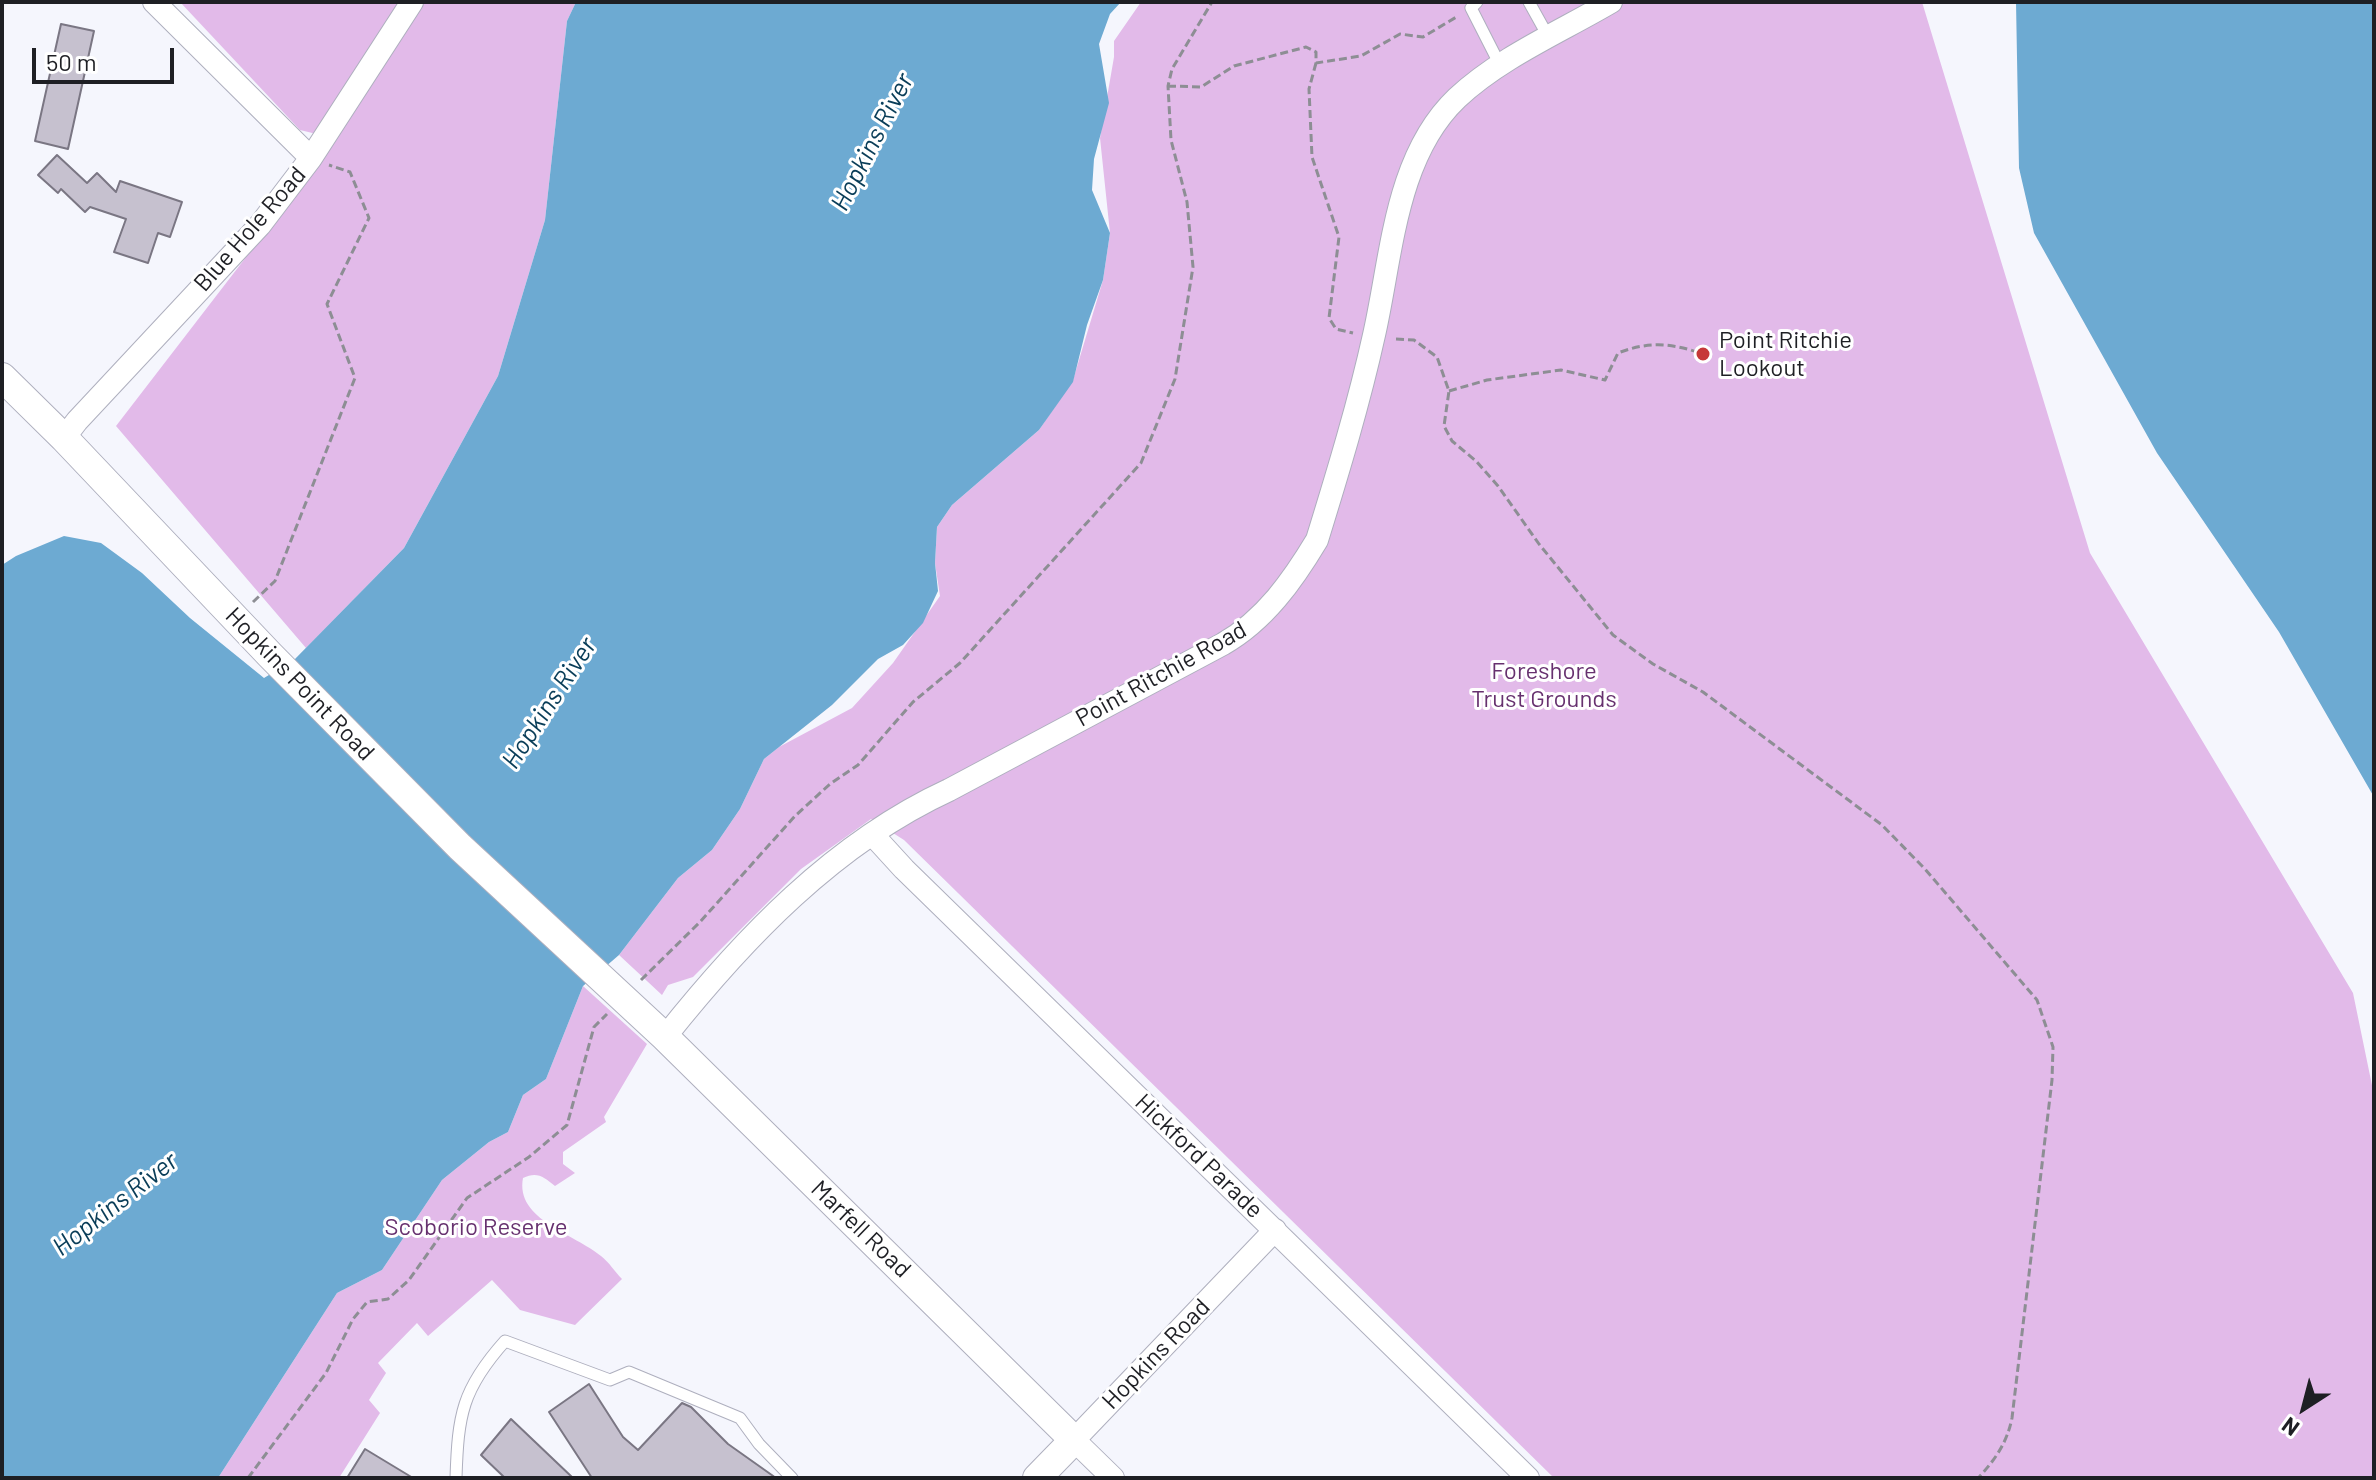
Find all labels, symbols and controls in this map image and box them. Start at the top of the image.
scale bar [36,32,178,82]
text: 50 m [46,47,97,76]
water label: Hopkins River [824,68,920,216]
street label: Blue Hole Road [188,161,312,297]
place label: Point Ritchie Lookout [1719,326,1852,382]
marker: Point Ritchie Lookout [1694,345,1712,363]
street label: Hopkins Point Road [220,601,380,767]
street label: Point Ritchie Road [1071,615,1251,733]
water label: Hopkins River [495,632,603,774]
park label: Foreshore Trust Grounds [1471,657,1617,713]
street label: Hickford Parade [1129,1088,1269,1224]
water label: Hopkins River [46,1146,184,1262]
street label: Marfell Road [805,1174,917,1284]
park label: Scoborio Reserve [385,1213,567,1241]
street label: Hopkins Road [1096,1293,1216,1415]
north arrow [2264,1368,2344,1448]
text: N [2276,1413,2303,1442]

